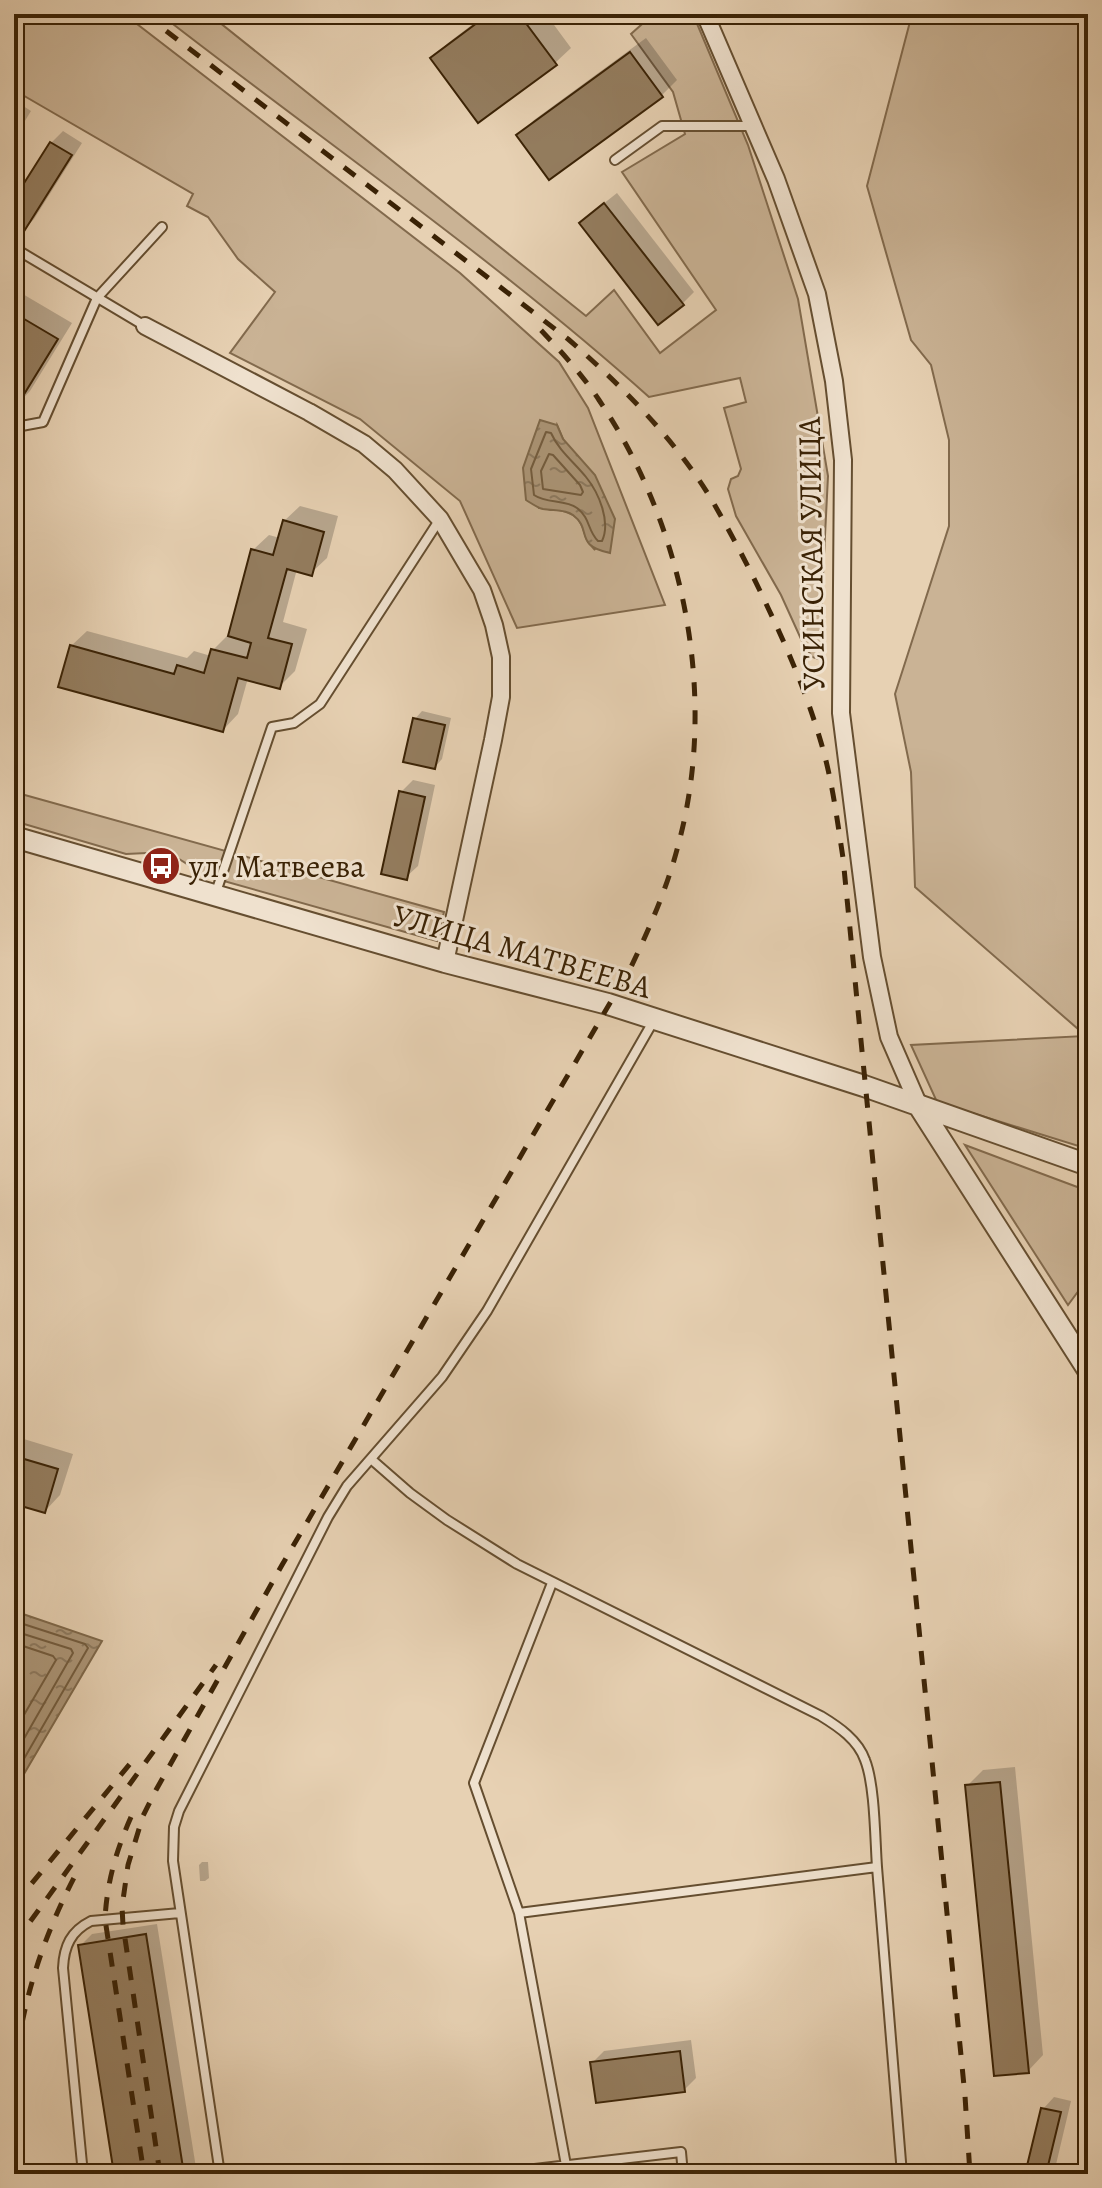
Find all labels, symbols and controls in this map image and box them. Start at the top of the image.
street label: УСИНСКАЯ УЛИЦА [787,415,835,691]
place label: ул. Матвеева [188,844,365,888]
bus stop icon: ул. Матвеева [140,845,182,887]
street label: УЛИЦА МАТВЕЕВА [388,893,658,1009]

